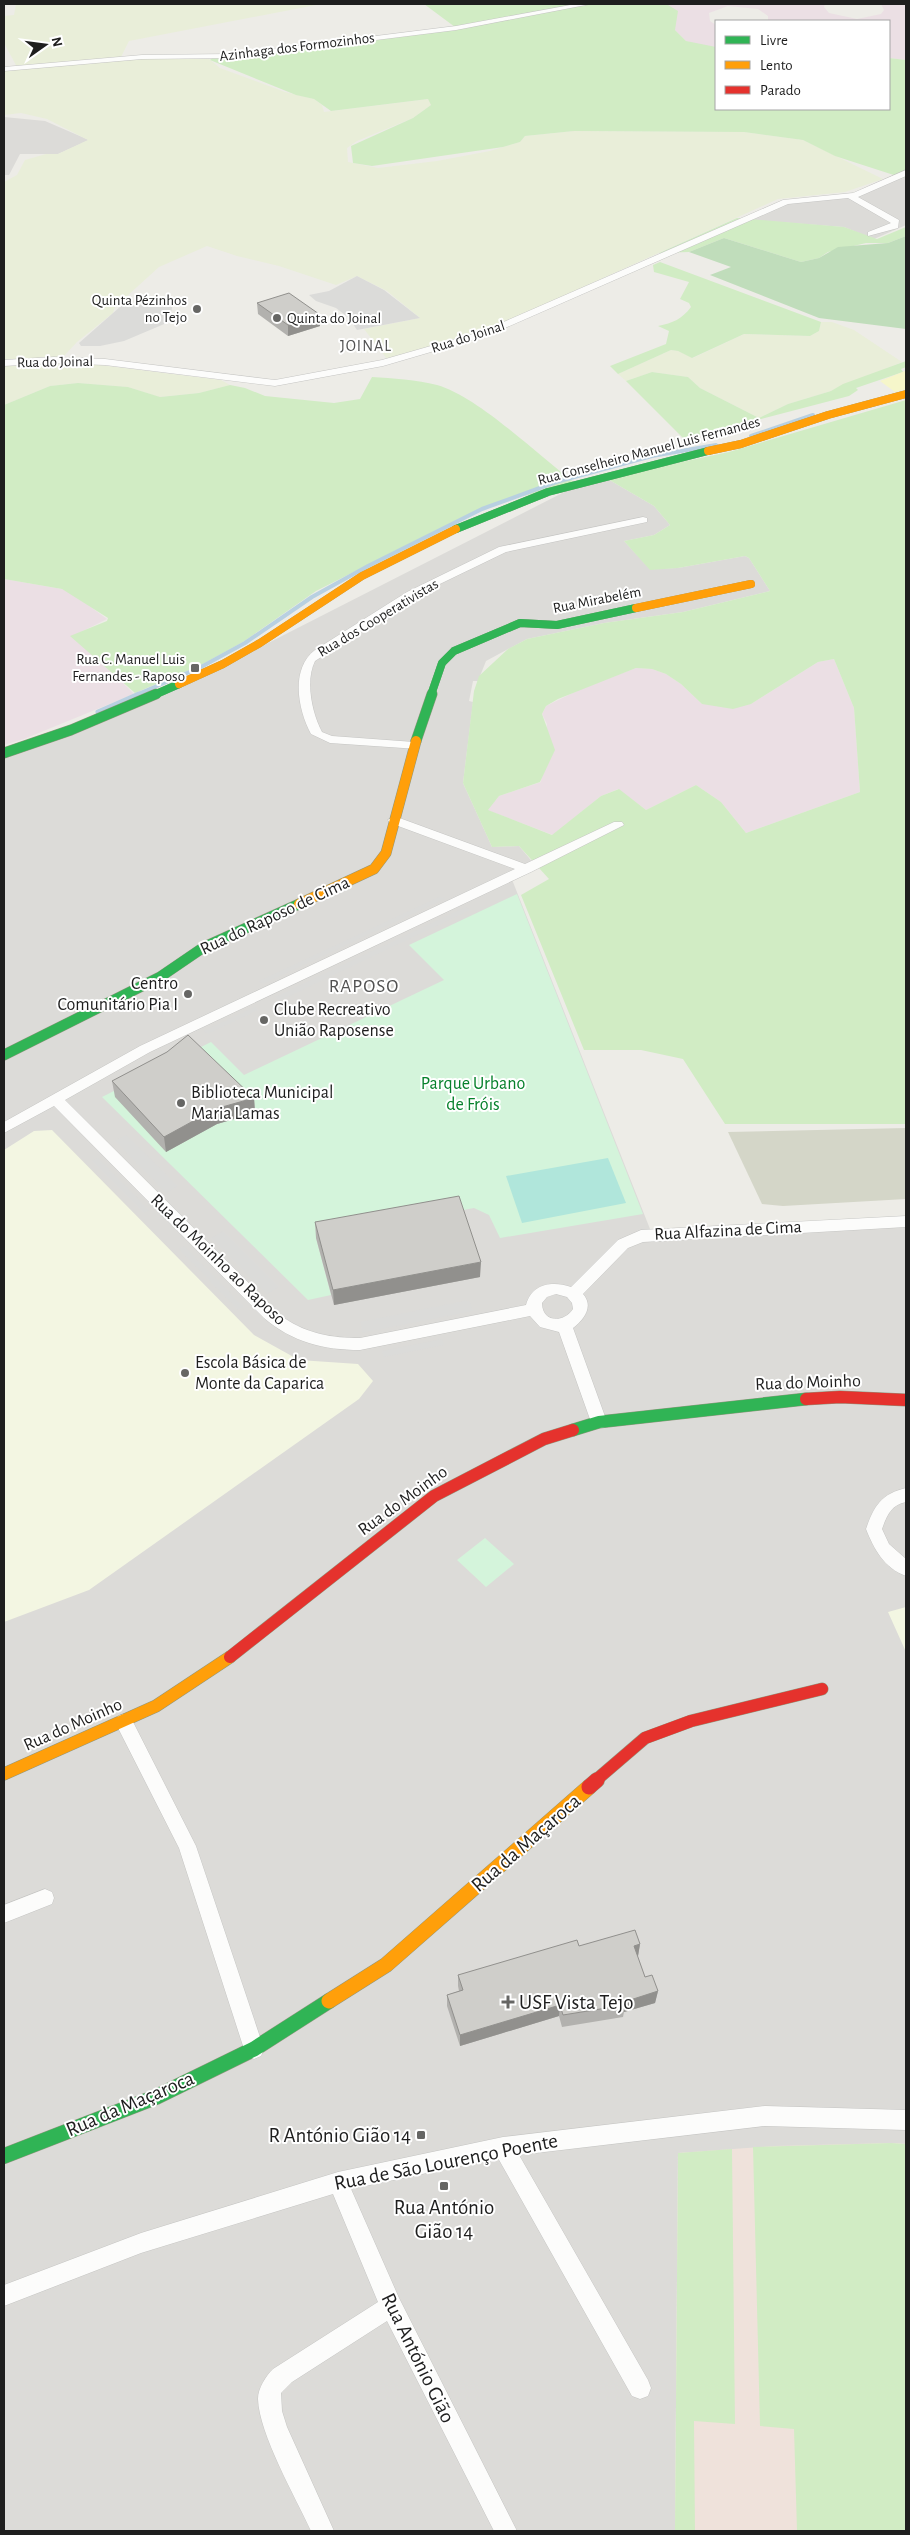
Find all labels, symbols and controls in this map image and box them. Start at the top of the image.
north arrow [20,20,70,70]
legend [715,20,890,110]
street label: Azinhaga dos Formozinhos [219,30,375,64]
text: Livre [760,33,788,48]
text: N [49,36,65,49]
text: Lento [760,58,793,73]
text: Parado [760,83,801,98]
place label: Quinta Pézinhos no Tejo [92,293,187,325]
marker: Quinta Pézinhos no Tejo [191,303,203,315]
place label: Quinta do Joinal [287,311,381,326]
marker: Quinta do Joinal [271,312,283,324]
street label: Rua do Joinal [429,318,507,356]
district label: JOINAL [340,338,392,354]
street label: Rua do Joinal [17,354,93,370]
street label: Rua Conselheiro Manuel Luis Fernandes [536,414,762,488]
street label: Rua dos Cooperativistas [315,576,441,660]
street label: Rua Mirabelém [552,584,642,616]
place label: Rua C. Manuel Luis Fernandes - Raposo [72,652,185,684]
marker: Rua C. Manuel Luis Fernandes - Raposo [189,662,201,674]
street label: Rua do Raposo de Cima [197,873,353,959]
place label: Centro Comunitário Pia I [58,975,178,1014]
district label: RAPOSO [329,977,399,996]
marker: Centro Comunitário Pia I [182,988,194,1000]
place label: Clube Recreativo União Raposense [274,1001,394,1040]
marker: Clube Recreativo União Raposense [258,1014,270,1026]
park label: Parque Urbano de Fróis [421,1075,526,1114]
place label: Biblioteca Municipal Maria Lamas [191,1084,333,1123]
marker: Biblioteca Municipal Maria Lamas [175,1097,187,1109]
street label: Rua do Moinho ao Raposo [147,1191,289,1329]
street label: Rua Alfazina de Cima [654,1218,802,1244]
place label: Escola Básica de Monte da Caparica [195,1354,324,1393]
marker: Escola Básica de Monte da Caparica [179,1367,191,1379]
street label: Rua do Moinho [755,1372,861,1394]
street label: Rua do Moinho [355,1463,451,1539]
street label: Rua do Moinho [21,1695,125,1755]
street label: Rua da Maçaroca [467,1790,585,1896]
place label: USF Vista Tejo [519,1992,634,2013]
marker: USF Vista Tejo [501,1995,515,2009]
street label: Rua da Maçaroca [63,2067,198,2140]
place label: R António Gião 14 [268,2125,411,2146]
marker: R António Gião 14 [415,2129,427,2141]
street label: Rua de São Lourenço Poente [332,2130,560,2194]
marker: Rua António Gião 14 [438,2180,450,2192]
place label: Rua António Gião 14 [394,2197,494,2242]
street label: Rua António Gião [377,2290,459,2426]

